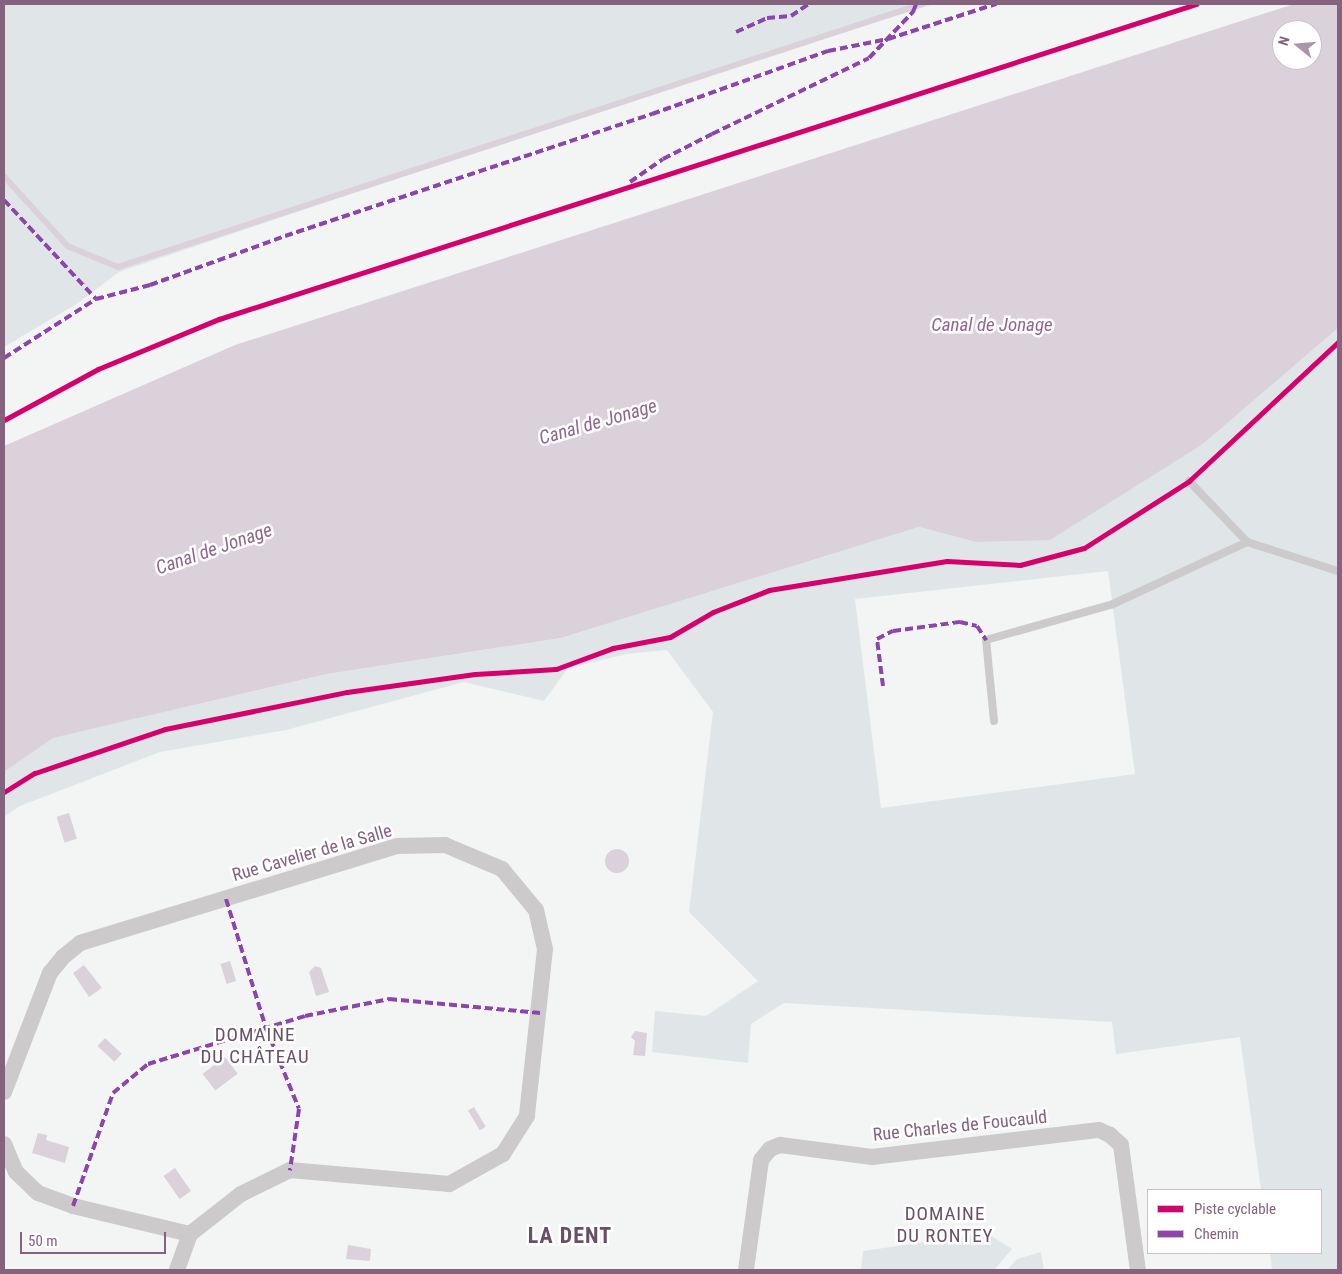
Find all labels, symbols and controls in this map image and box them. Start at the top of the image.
north arrow [1272,20,1322,70]
text: N [1275,34,1293,47]
water label: Canal de Jonage [931,314,1053,336]
water label: Canal de Jonage [537,394,659,450]
water label: Canal de Jonage [153,518,275,580]
street label: Rue Cavelier de la Salle [230,820,394,886]
district label: DOMAINE DU CHÂTEAU [199,1024,311,1068]
street label: Rue Charles de Foucauld [872,1106,1048,1146]
legend [1147,1189,1322,1254]
text: Piste cyclable [1194,1200,1276,1218]
district label: DOMAINE DU RONTEY [895,1203,995,1247]
scale bar [22,1222,169,1254]
district label: LA DENT [527,1223,613,1249]
text: Chemin [1194,1225,1239,1243]
text: 50 m [28,1232,58,1250]

